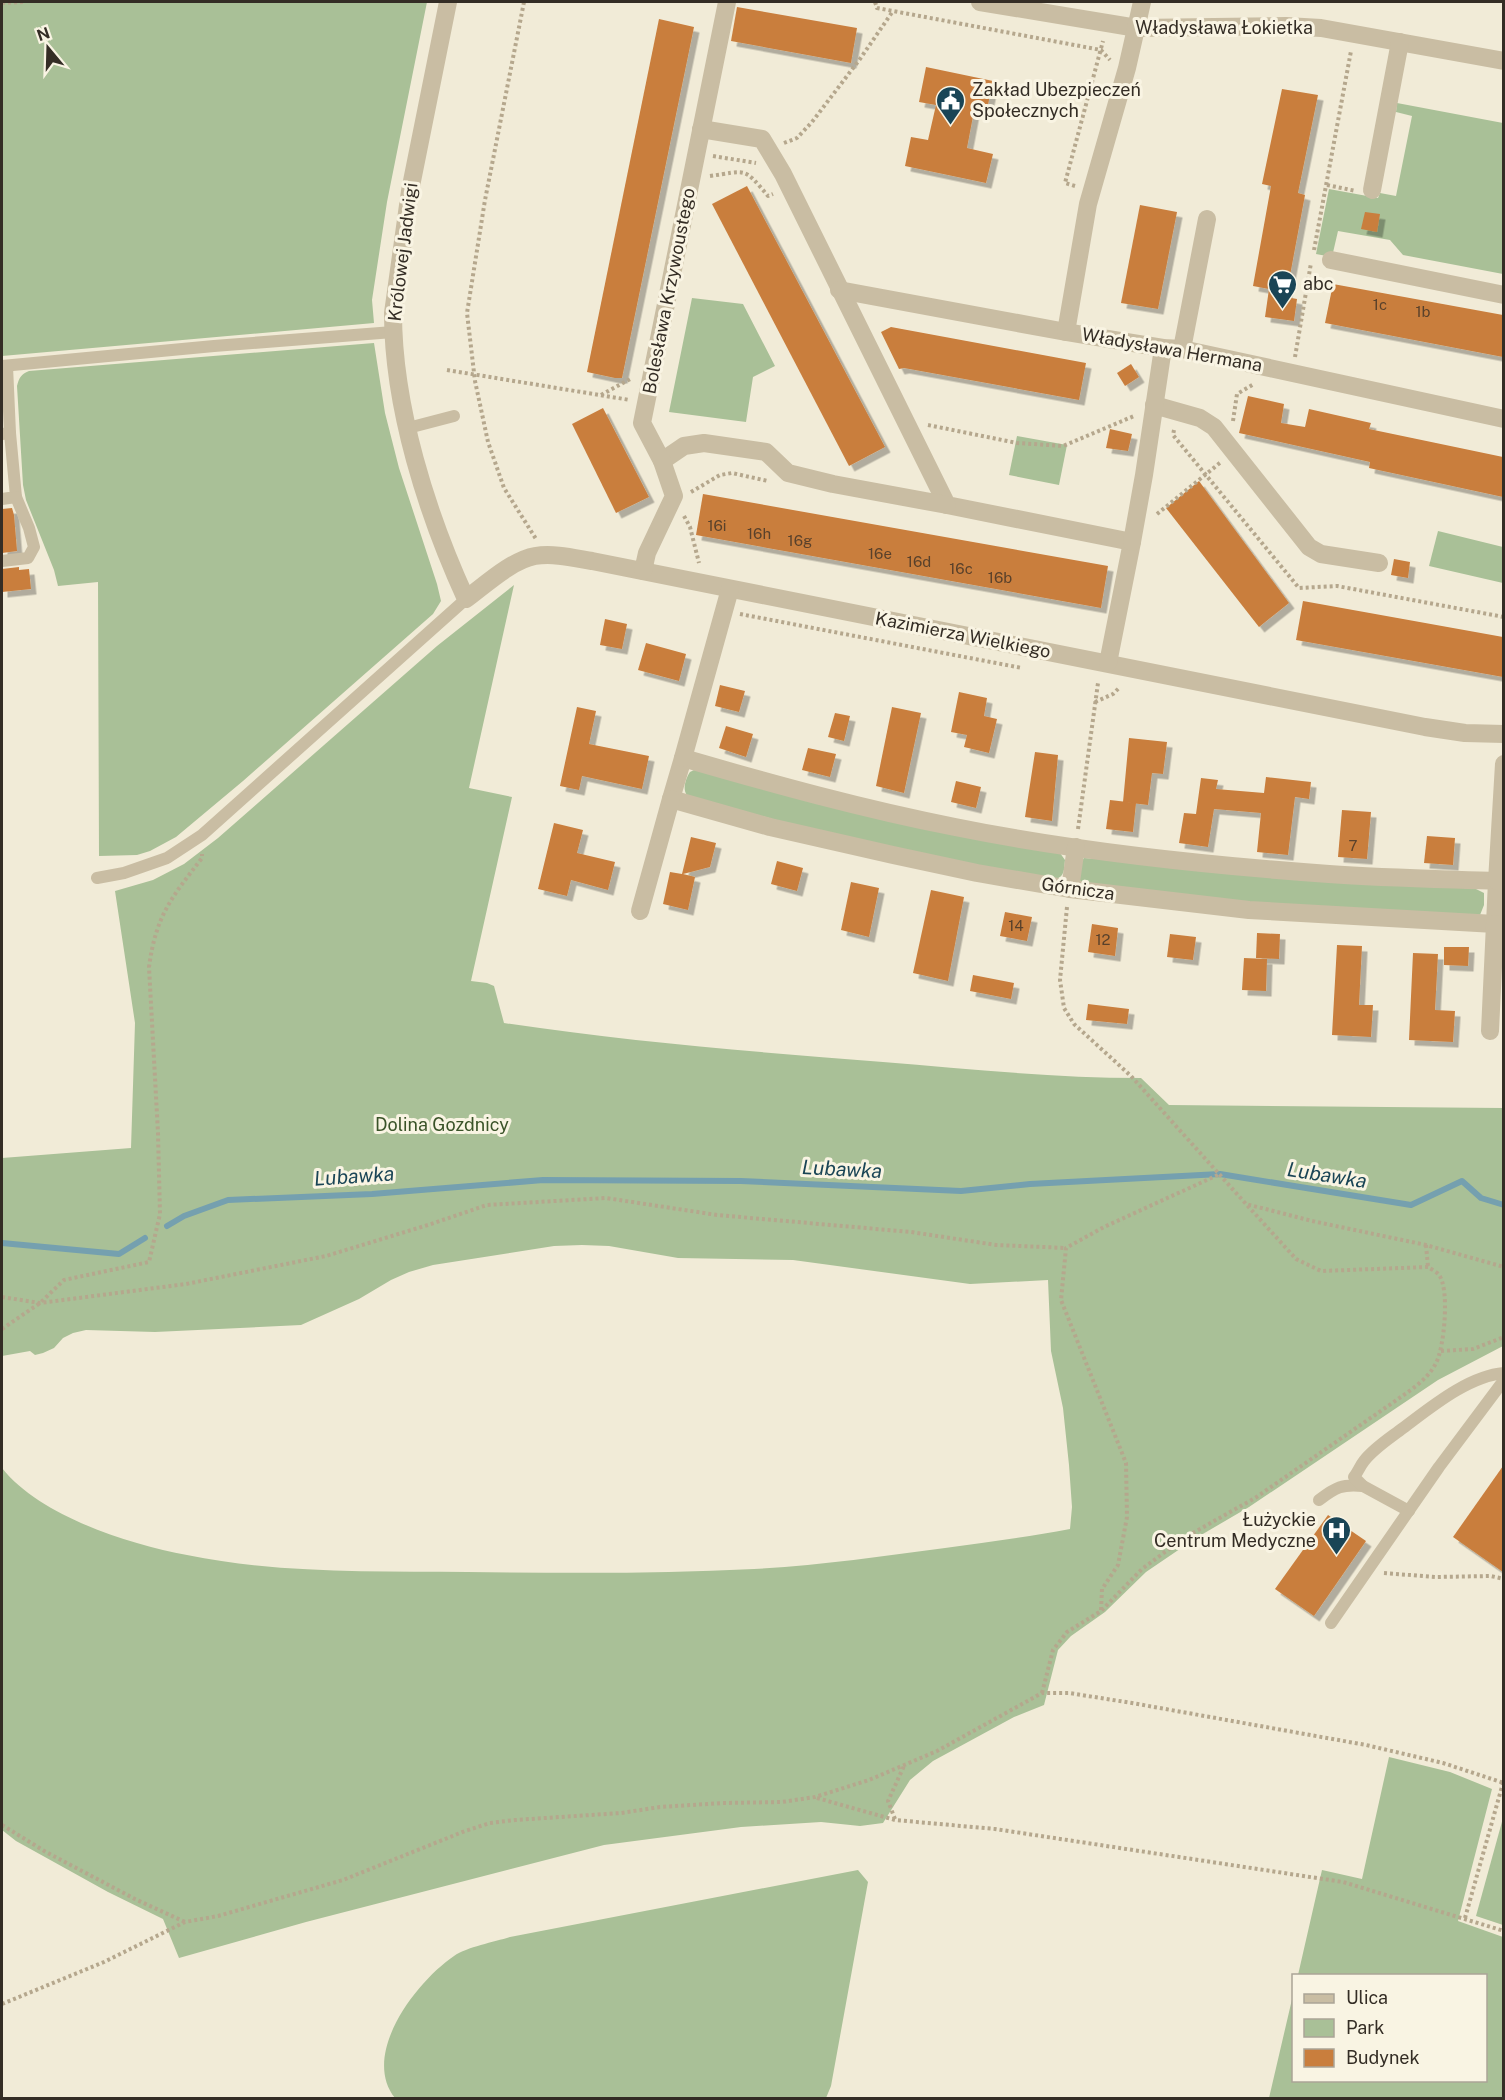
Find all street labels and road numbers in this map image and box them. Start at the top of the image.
street label: Władysława Łokietka [1135,17,1313,38]
street label: Królowej Jadwigi [384,181,421,322]
street label: Bolesława Krzywoustego [638,186,699,396]
street label: Władysława Hermana [1080,323,1264,376]
street label: Kazimierza Wielkiego [874,607,1053,662]
street label: Górnicza [1040,873,1116,904]

